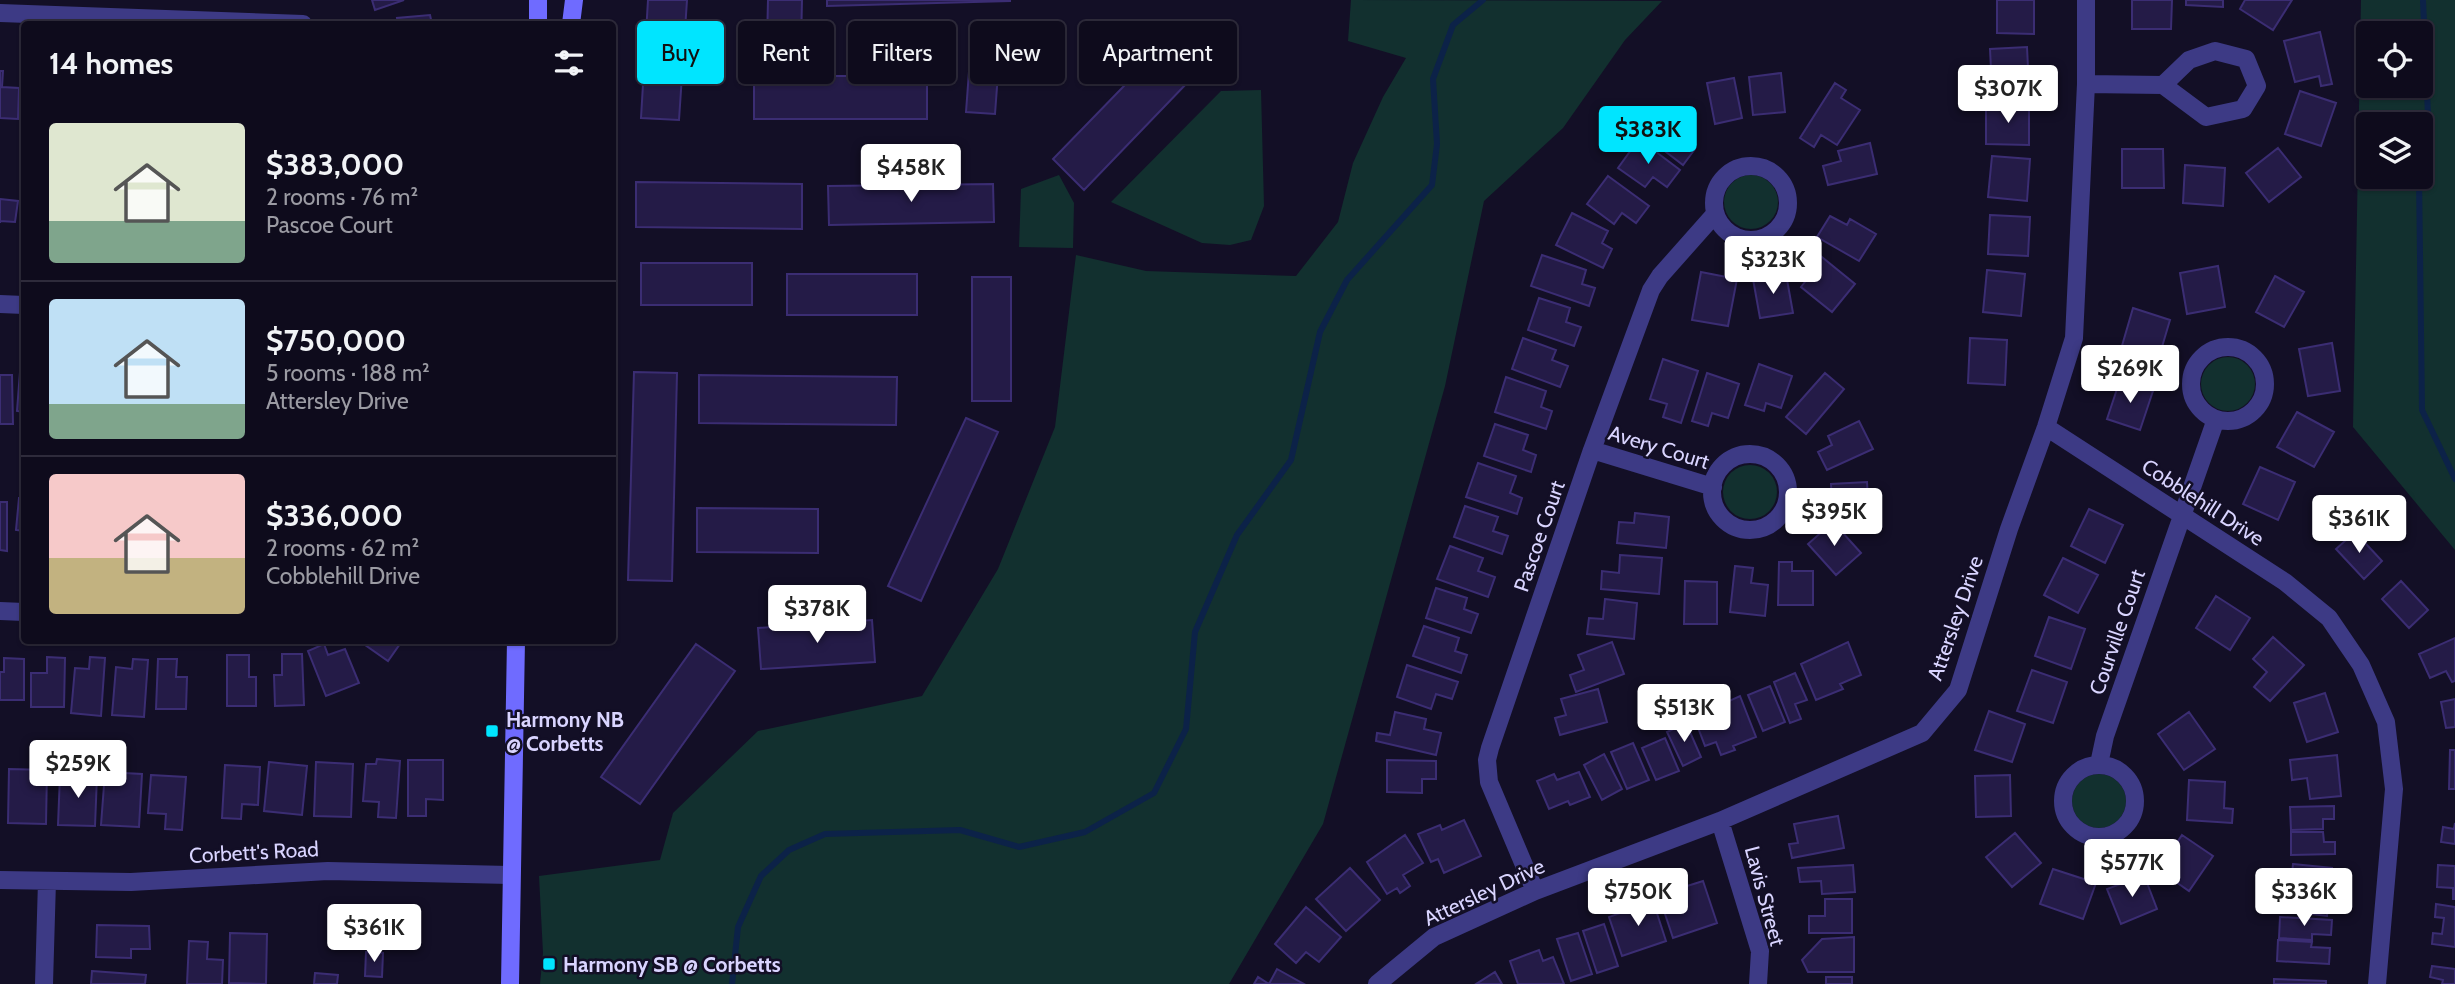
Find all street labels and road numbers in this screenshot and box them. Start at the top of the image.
street label: Avery Court [1606,420,1712,474]
street label: Cobblehill Drive [2137,453,2269,551]
street label: Pascoe Court [1508,477,1570,595]
street label: Attersley Drive [1922,552,1988,684]
street label: Courville Court [2084,566,2150,698]
street label: Corbett's Road [189,836,319,868]
street label: Lavis Street [1740,843,1790,949]
street label: Attersley Drive [1420,853,1549,931]

